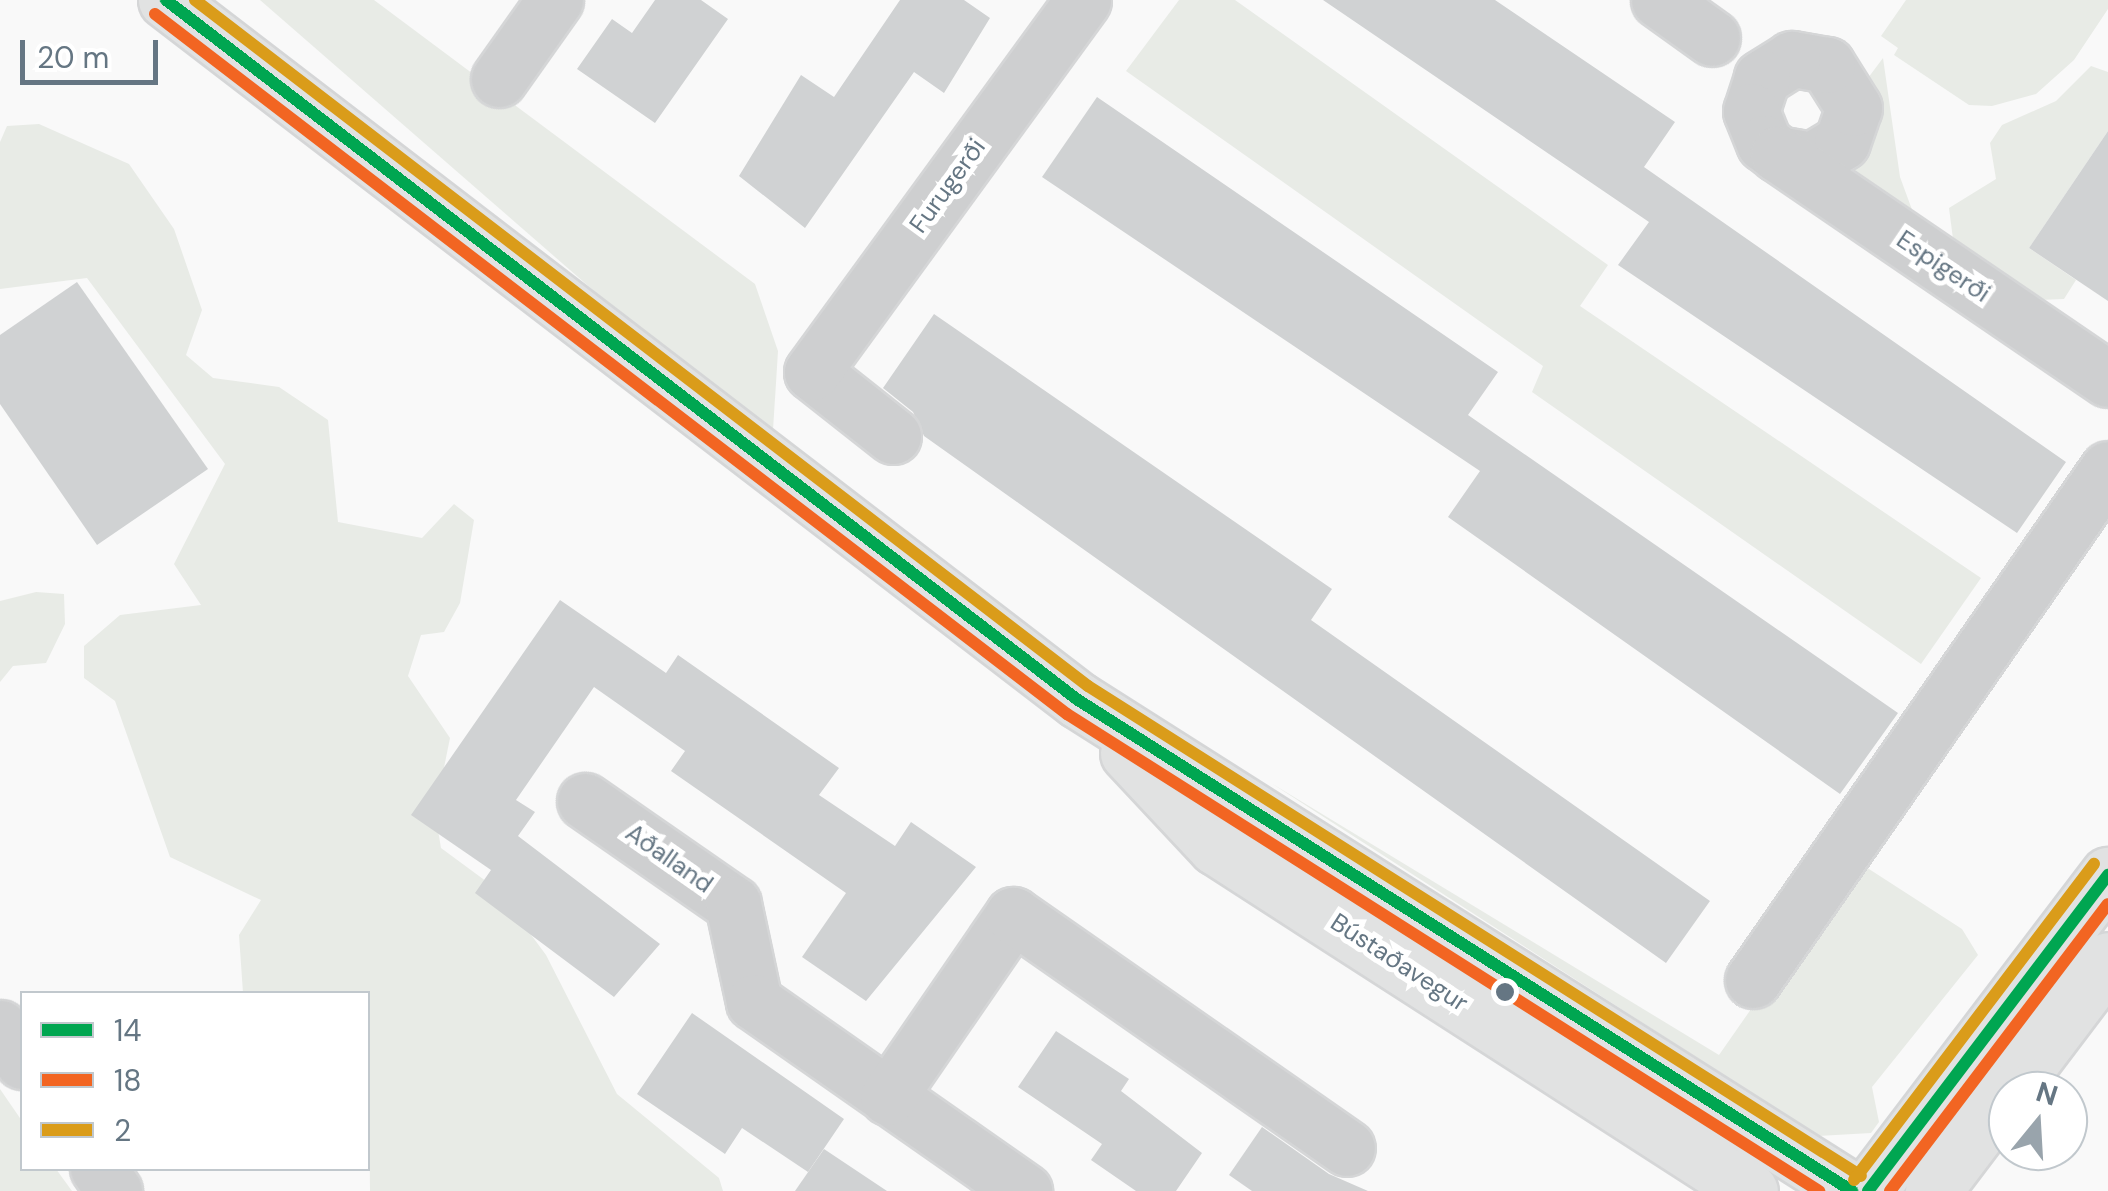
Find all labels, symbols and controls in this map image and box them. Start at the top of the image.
scale bar [25,20,162,82]
text: 20 m [37,38,109,77]
street label: Furugerði [904,133,992,239]
street label: Espigerði [1891,225,1995,309]
street label: Aðalland [620,818,718,900]
street label: Bústaðavegur [1325,908,1473,1018]
unlabelled marker [1495,982,1515,1002]
legend [20,991,370,1171]
text: 14 [114,1011,142,1050]
text: 18 [114,1061,142,1100]
north arrow [1988,1071,2088,1171]
text: N [2031,1073,2062,1115]
text: 2 [114,1111,131,1150]

